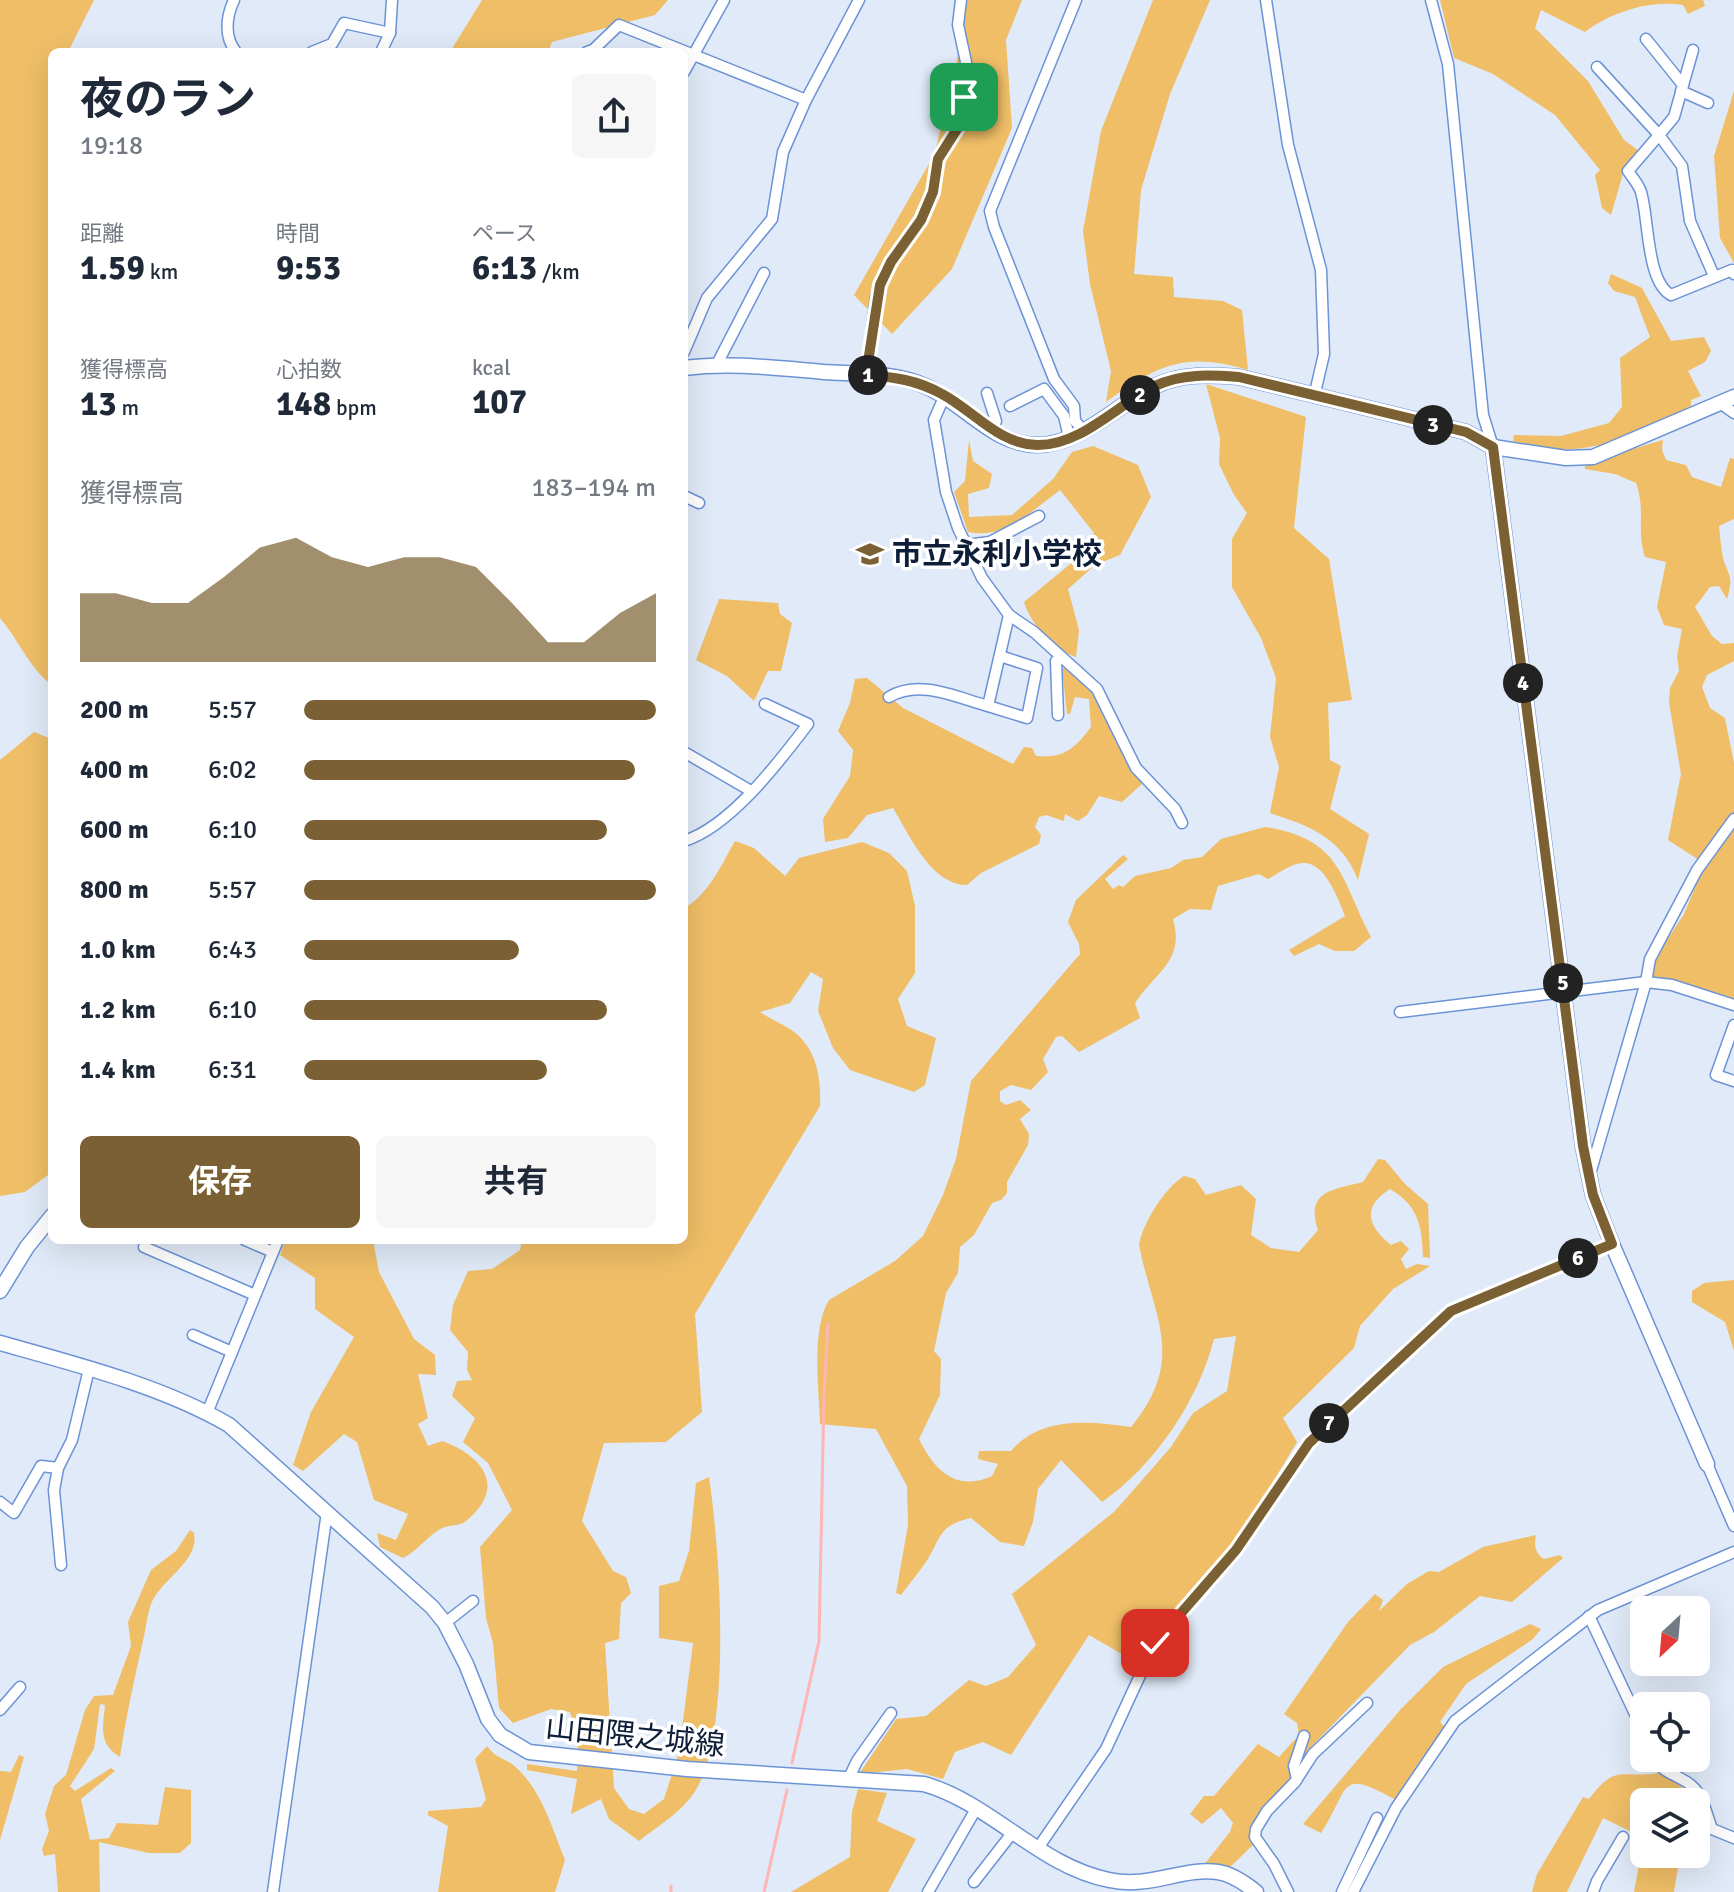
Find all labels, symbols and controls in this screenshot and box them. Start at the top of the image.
pin [930,63,998,131]
text: 夜のラン [80,73,256,127]
button: share [572,74,656,158]
icon: arrive [942,75,986,119]
text: 19:18 [80,130,143,162]
text: 距離 [80,220,124,247]
text: 時間 [276,220,320,247]
text: ペース [472,220,537,247]
text: 1.59 [80,247,145,289]
text: 9:53 [276,247,341,289]
text: 6:13 [472,247,537,289]
text: km [145,258,178,285]
text: /km [537,258,580,285]
text: kcal [472,354,511,381]
pin: 1 [848,355,888,395]
text: 獲得標高 [80,356,168,383]
text: 心拍数 [276,356,342,383]
text: 1 [862,361,874,388]
pin: 2 [1120,375,1160,415]
text: 107 [472,381,527,423]
text: 2 [1134,381,1146,408]
text: 13 [80,383,117,425]
text: 148 [276,383,331,425]
text: m [117,394,139,421]
text: bpm [331,394,377,421]
pin: 3 [1413,405,1453,445]
text: 3 [1427,411,1439,438]
text: 183–194 m [532,472,656,504]
text: 獲得標高 [80,478,184,510]
place label: 市立永利小学校 [892,536,1102,573]
school or university icon: 市立永利小学校 [855,539,885,569]
pin: 4 [1503,663,1543,703]
text: 4 [1517,669,1529,696]
text: 200 m [80,694,149,726]
text: 5:57 [208,694,257,726]
text: 400 m [80,754,149,786]
text: 6:02 [208,754,257,786]
text: 600 m [80,814,149,846]
text: 6:10 [208,814,257,846]
text: 800 m [80,874,149,906]
text: 5:57 [208,874,257,906]
text: 1.0 km [80,934,156,966]
text: 6:43 [208,934,257,966]
pin: 5 [1543,963,1583,1003]
text: 5 [1557,969,1569,996]
text: 1.2 km [80,994,156,1026]
text: 6:10 [208,994,257,1026]
text: 1.4 km [80,1054,156,1086]
text: 6:31 [208,1054,257,1086]
button: 保存 [80,1136,360,1228]
button: 共有 [376,1136,656,1228]
pin: 6 [1558,1238,1598,1278]
text: 6 [1572,1244,1584,1271]
pin: 7 [1309,1403,1349,1443]
text: 7 [1323,1409,1335,1436]
north arrow [1630,1596,1710,1676]
map controls [1630,1596,1710,1868]
pin [1121,1609,1189,1677]
icon: check [1133,1621,1177,1665]
button: locate [1630,1692,1710,1772]
street label: 山田隈之城線 [544,1709,726,1764]
button: layers [1630,1788,1710,1868]

